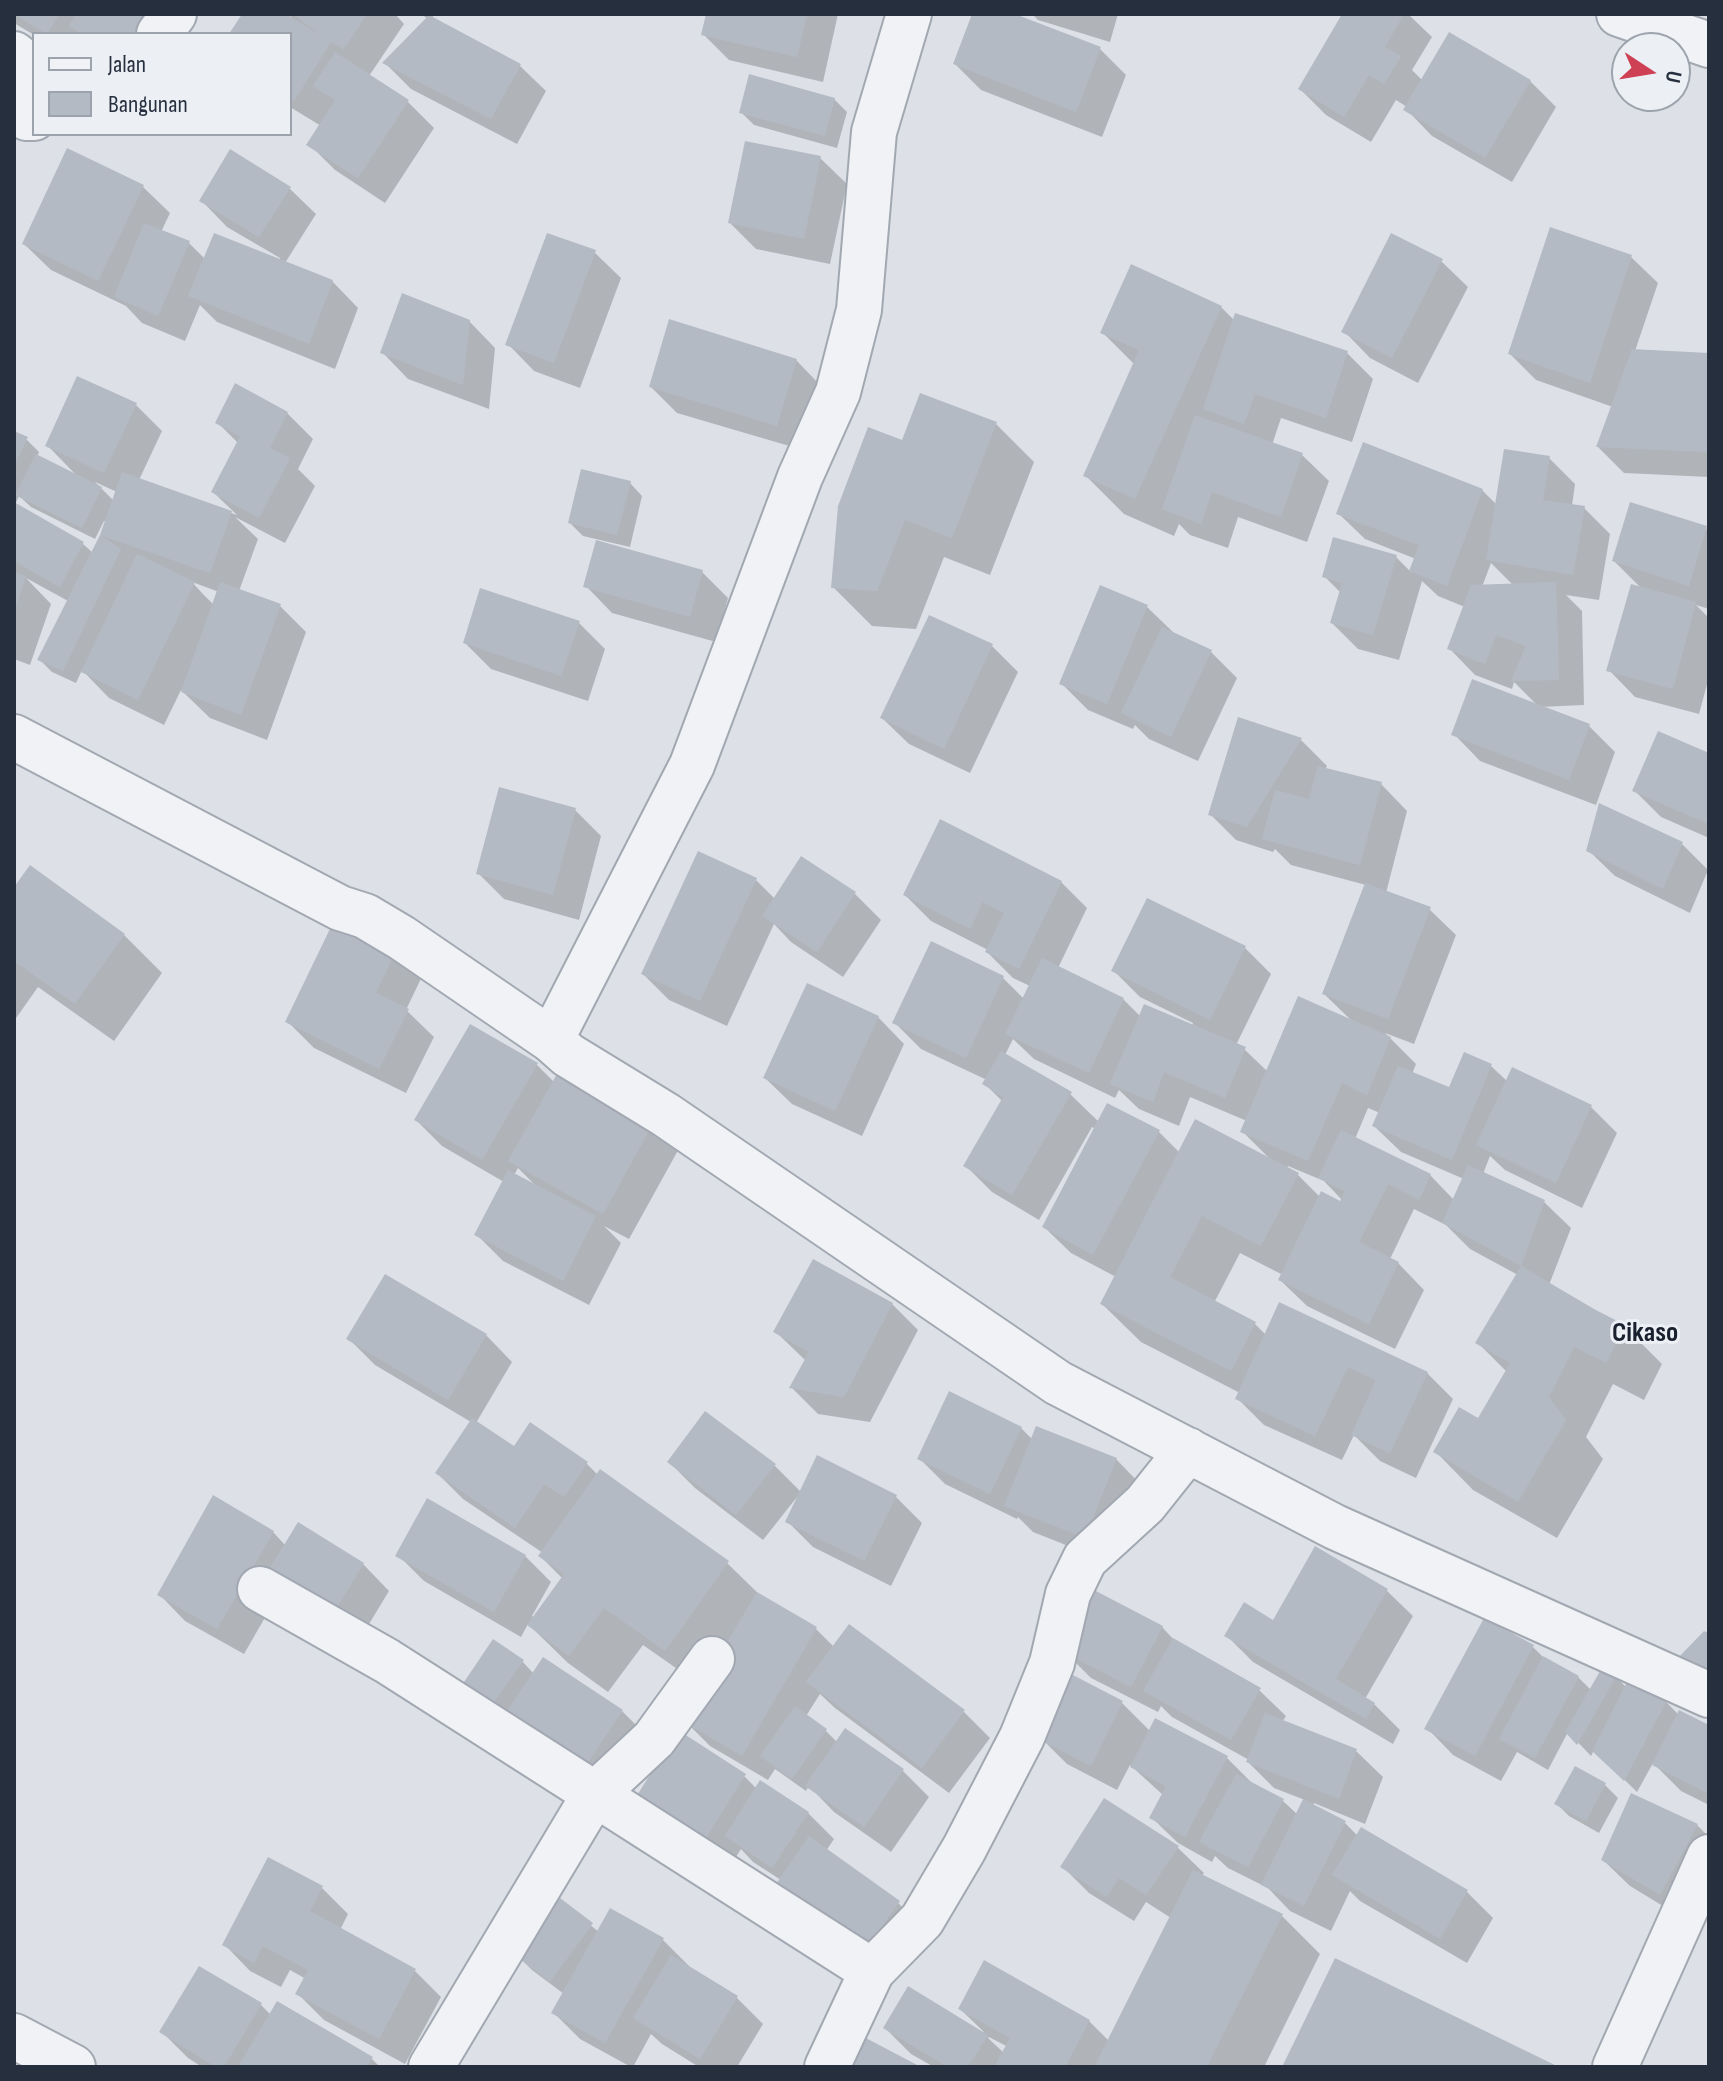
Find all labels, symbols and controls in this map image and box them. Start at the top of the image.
legend [32,32,292,136]
north arrow [1611,32,1691,112]
text: Jalan [108,50,146,79]
text: U [1659,68,1687,85]
text: Bangunan [108,90,188,119]
district label: Cikaso [1612,1317,1678,1351]

